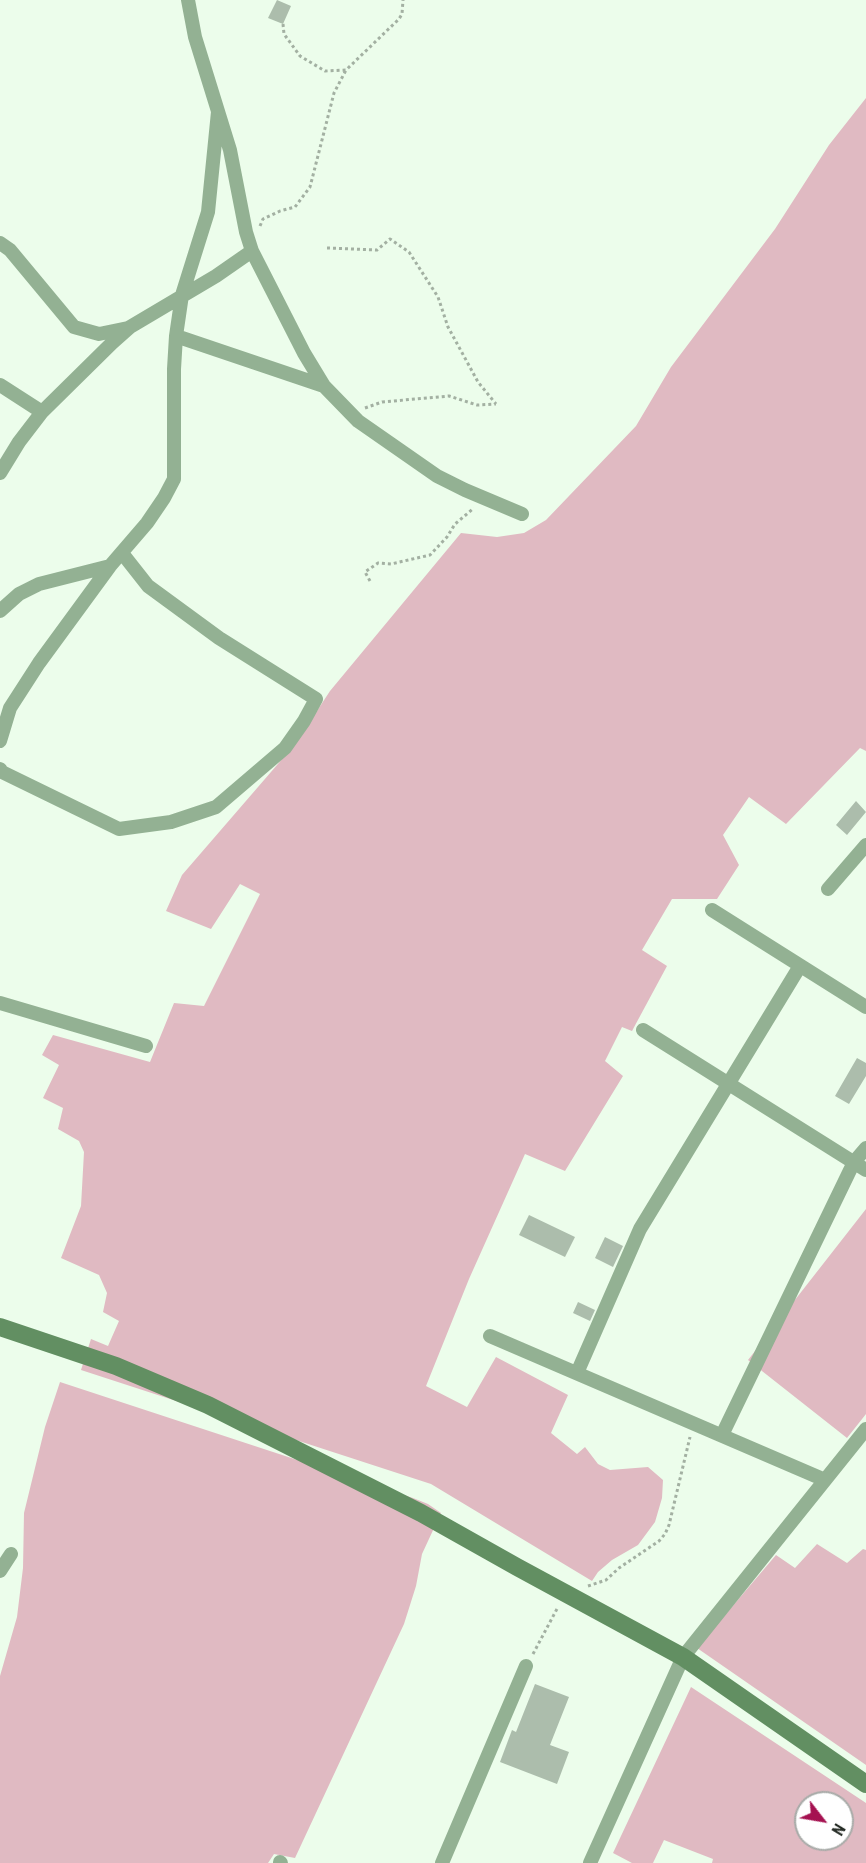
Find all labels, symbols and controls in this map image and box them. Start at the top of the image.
north arrow [794,1791,854,1851]
text: N [827,1820,849,1839]

